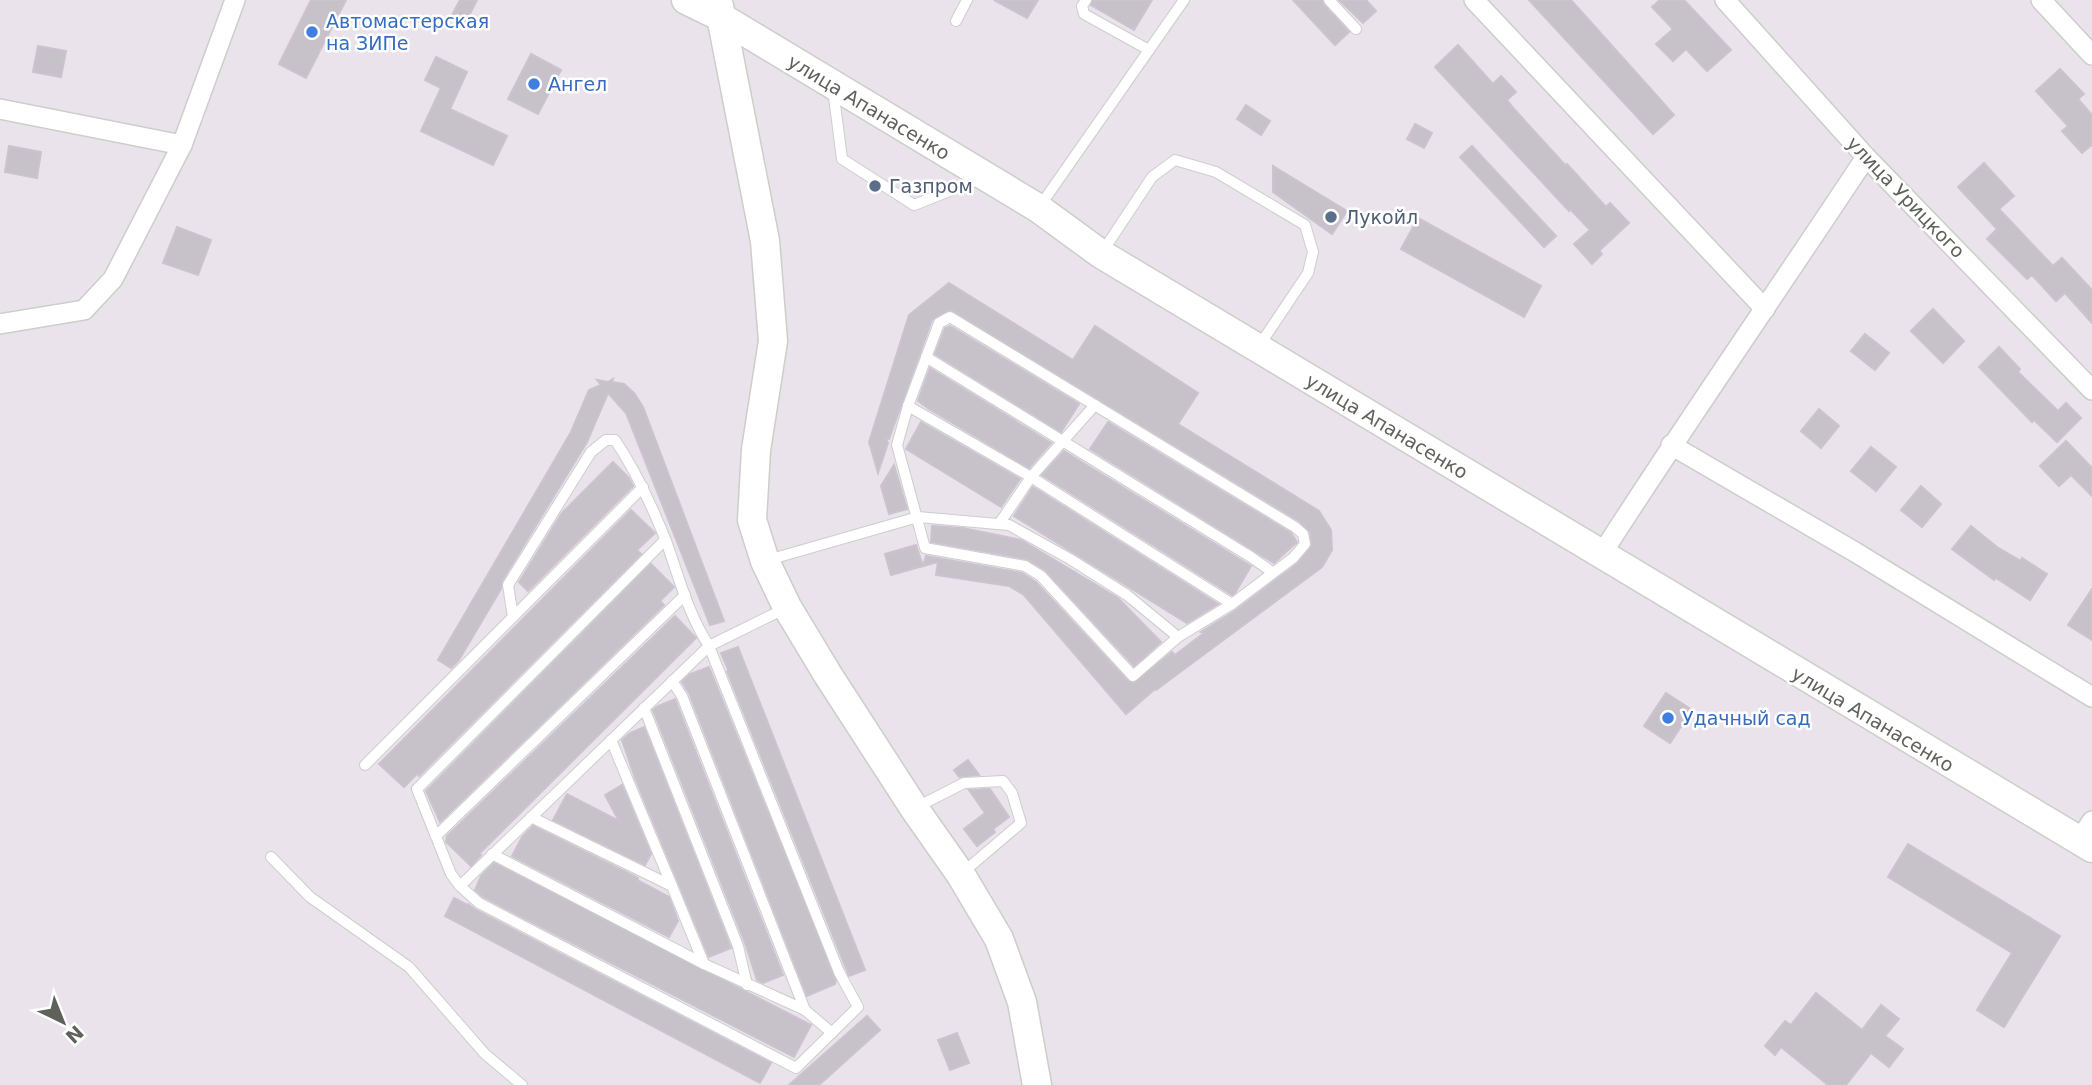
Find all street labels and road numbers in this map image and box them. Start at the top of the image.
street label: улица Апанасенко [784,50,954,164]
street label: улица Урицкого [1843,132,1969,262]
street label: улица Апанасенко [1302,369,1472,483]
street label: улица Апанасенко [1788,662,1958,776]

